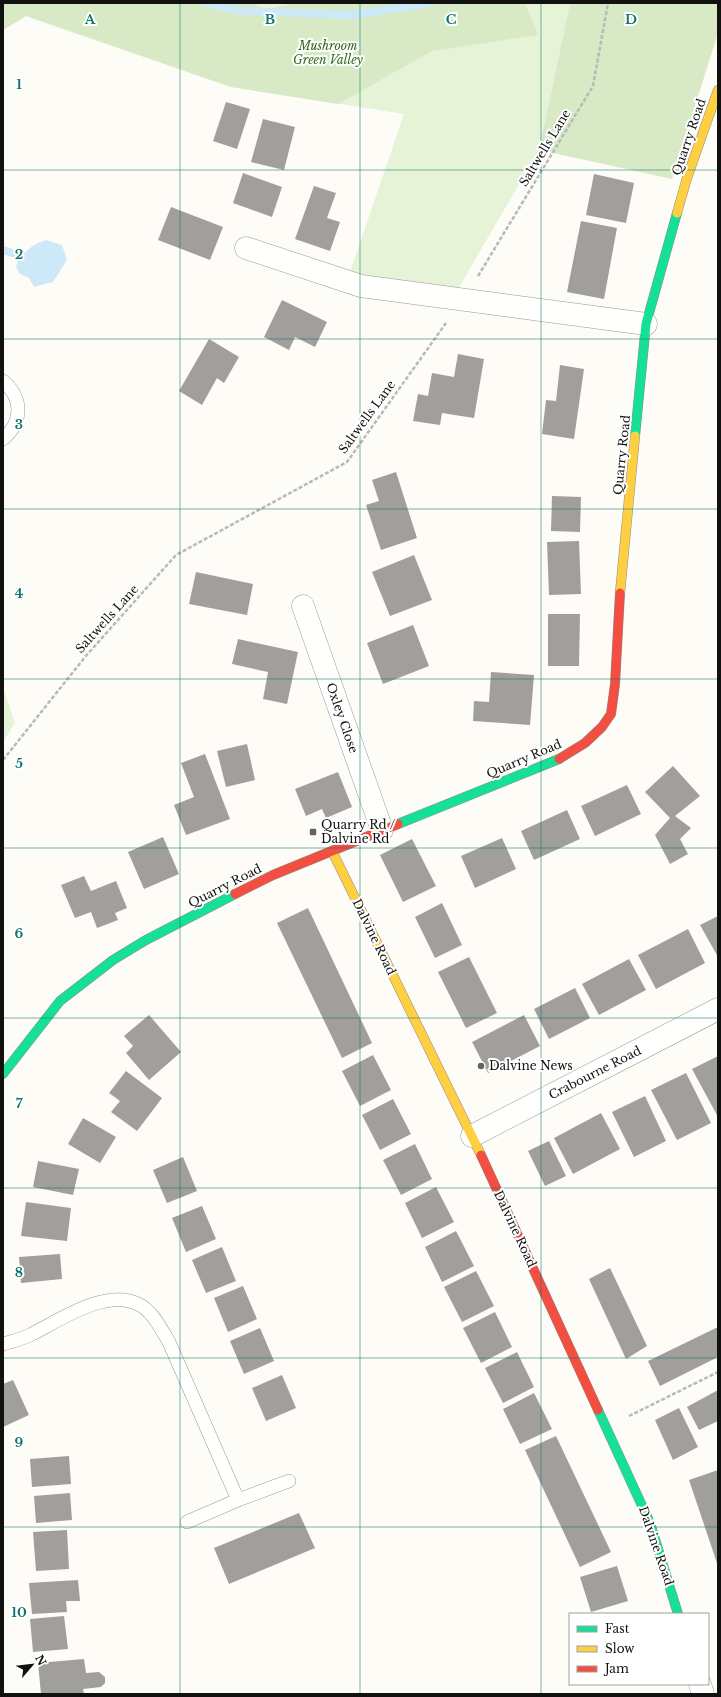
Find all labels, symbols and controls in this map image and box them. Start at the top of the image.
text: A [84,11,96,28]
text: B [265,11,275,28]
text: C [446,11,457,28]
text: D [625,11,637,28]
park label: Mushroom Green Valley [293,38,364,67]
text: 1 [16,76,22,93]
street label: Quarry Road [668,96,709,177]
street label: Saltwells Lane [516,107,573,189]
text: 2 [15,246,23,263]
street label: Saltwells Lane [335,377,398,456]
street label: Quarry Road [610,414,633,496]
text: 3 [15,416,23,433]
street label: Saltwells Lane [72,581,141,656]
text: 4 [15,585,24,602]
street label: Oxley Close [323,681,362,755]
street label: Quarry Road [484,736,564,781]
text: 5 [15,755,23,772]
place label: Quarry Rd / Dalvine Rd [321,817,396,846]
marker: Quarry Rd / Dalvine Rd [308,827,318,837]
street label: Quarry Road [186,861,264,910]
street label: Dalvine Road [350,896,399,977]
text: 6 [15,925,24,942]
street label: Crabourne Road [546,1043,644,1102]
place label: Dalvine News [489,1058,573,1073]
marker: Dalvine News [476,1061,486,1071]
text: 7 [16,1095,23,1112]
street label: Dalvine Road [491,1188,540,1270]
text: 8 [15,1264,23,1281]
text: 9 [15,1434,24,1451]
street label: Dalvine Road [636,1504,677,1587]
text: 10 [11,1604,27,1621]
legend [569,1613,709,1685]
text: Fast [605,1621,630,1636]
text: Slow [605,1641,635,1656]
north arrow [12,1645,52,1685]
text: N [32,1652,50,1669]
text: Jam [603,1661,629,1676]

